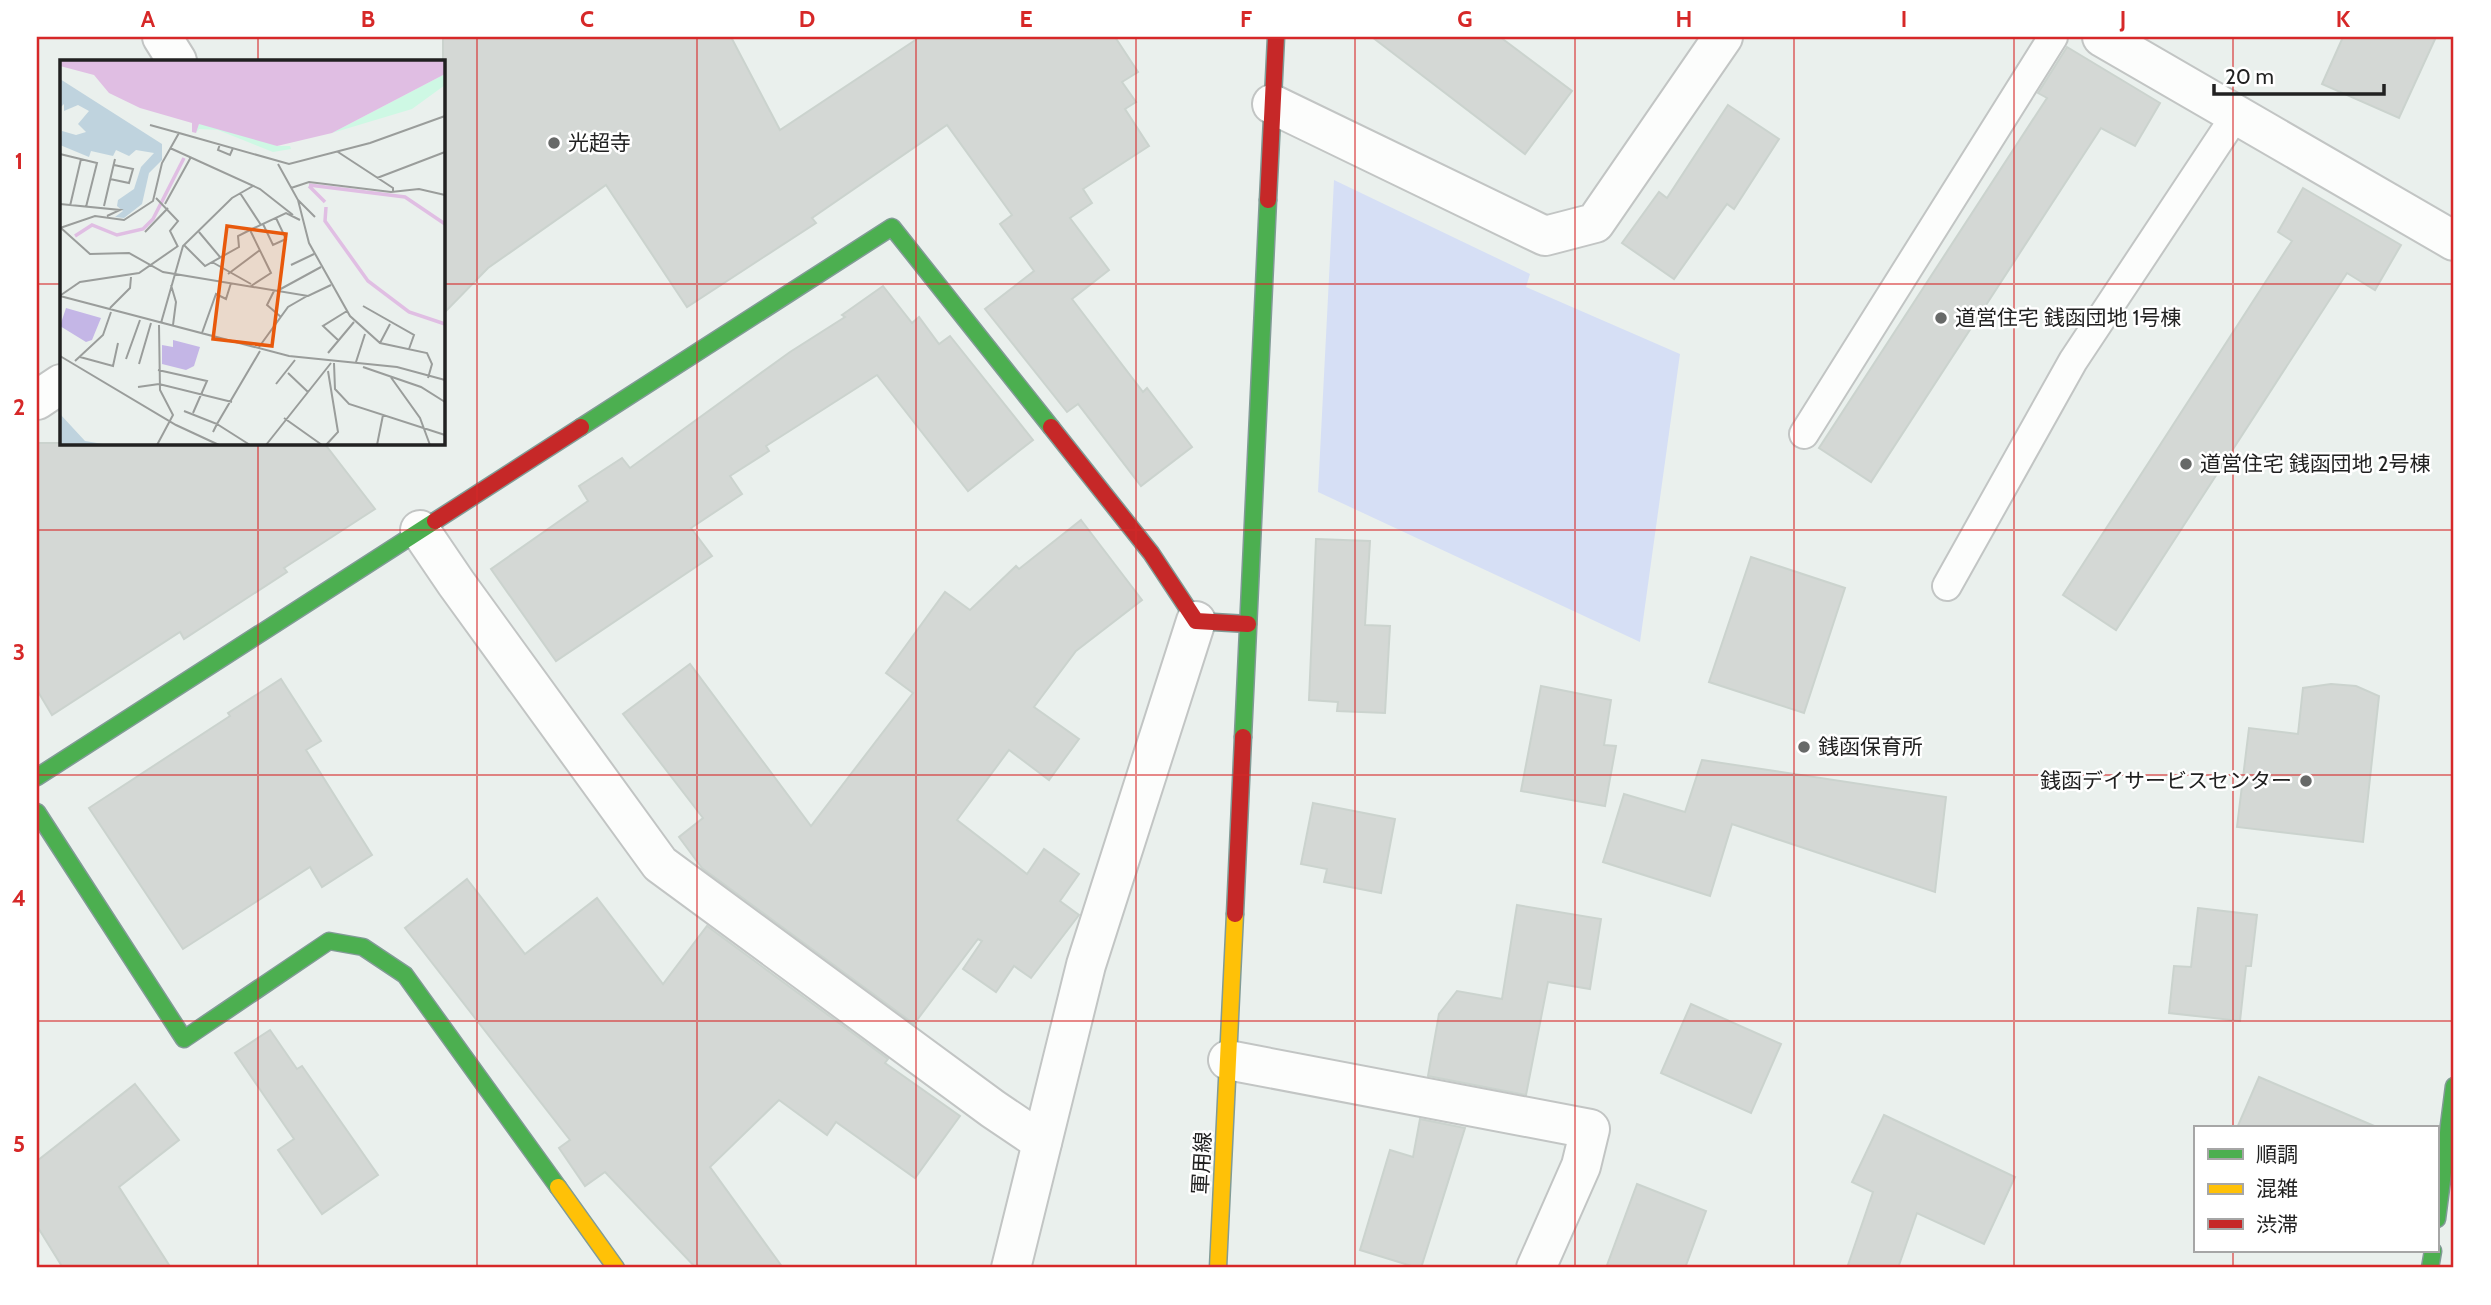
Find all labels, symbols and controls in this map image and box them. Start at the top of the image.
text: A [141,5,156,33]
text: B [361,5,375,33]
text: C [580,5,594,33]
text: D [799,5,815,33]
text: E [1019,5,1033,33]
text: F [1240,5,1252,33]
text: G [1457,5,1473,33]
text: H [1676,5,1692,33]
text: I [1901,5,1907,33]
text: J [2119,5,2126,33]
text: K [2336,5,2351,33]
scale bar [2214,52,2384,96]
inset map [60,60,444,444]
text: 20 m [2225,64,2274,89]
place label: 光超寺 [568,130,631,155]
marker: 光超寺 [546,135,562,151]
text: 1 [15,147,23,175]
place label: 道営住宅 銭函団地 1号棟 [1955,305,2181,330]
marker: 道営住宅 銭函団地 1号棟 [1933,310,1949,326]
text: 2 [13,393,25,421]
place label: 道営住宅 銭函団地 2号棟 [2200,451,2430,476]
marker: 道営住宅 銭函団地 2号棟 [2178,456,2194,472]
text: 3 [13,638,25,666]
place label: 銭函保育所 [1818,734,1923,759]
marker: 銭函保育所 [1796,739,1812,755]
place label: 銭函デイサービスセンター [2040,768,2292,793]
marker: 銭函デイサービスセンター [2298,773,2314,789]
text: 4 [12,884,26,912]
legend [2194,1126,2438,1252]
text: 5 [13,1130,25,1158]
street label: 軍用線 [1187,1131,1216,1195]
text: 順調 [2256,1142,2298,1167]
text: 混雑 [2256,1176,2298,1201]
text: 渋滞 [2256,1212,2298,1237]

